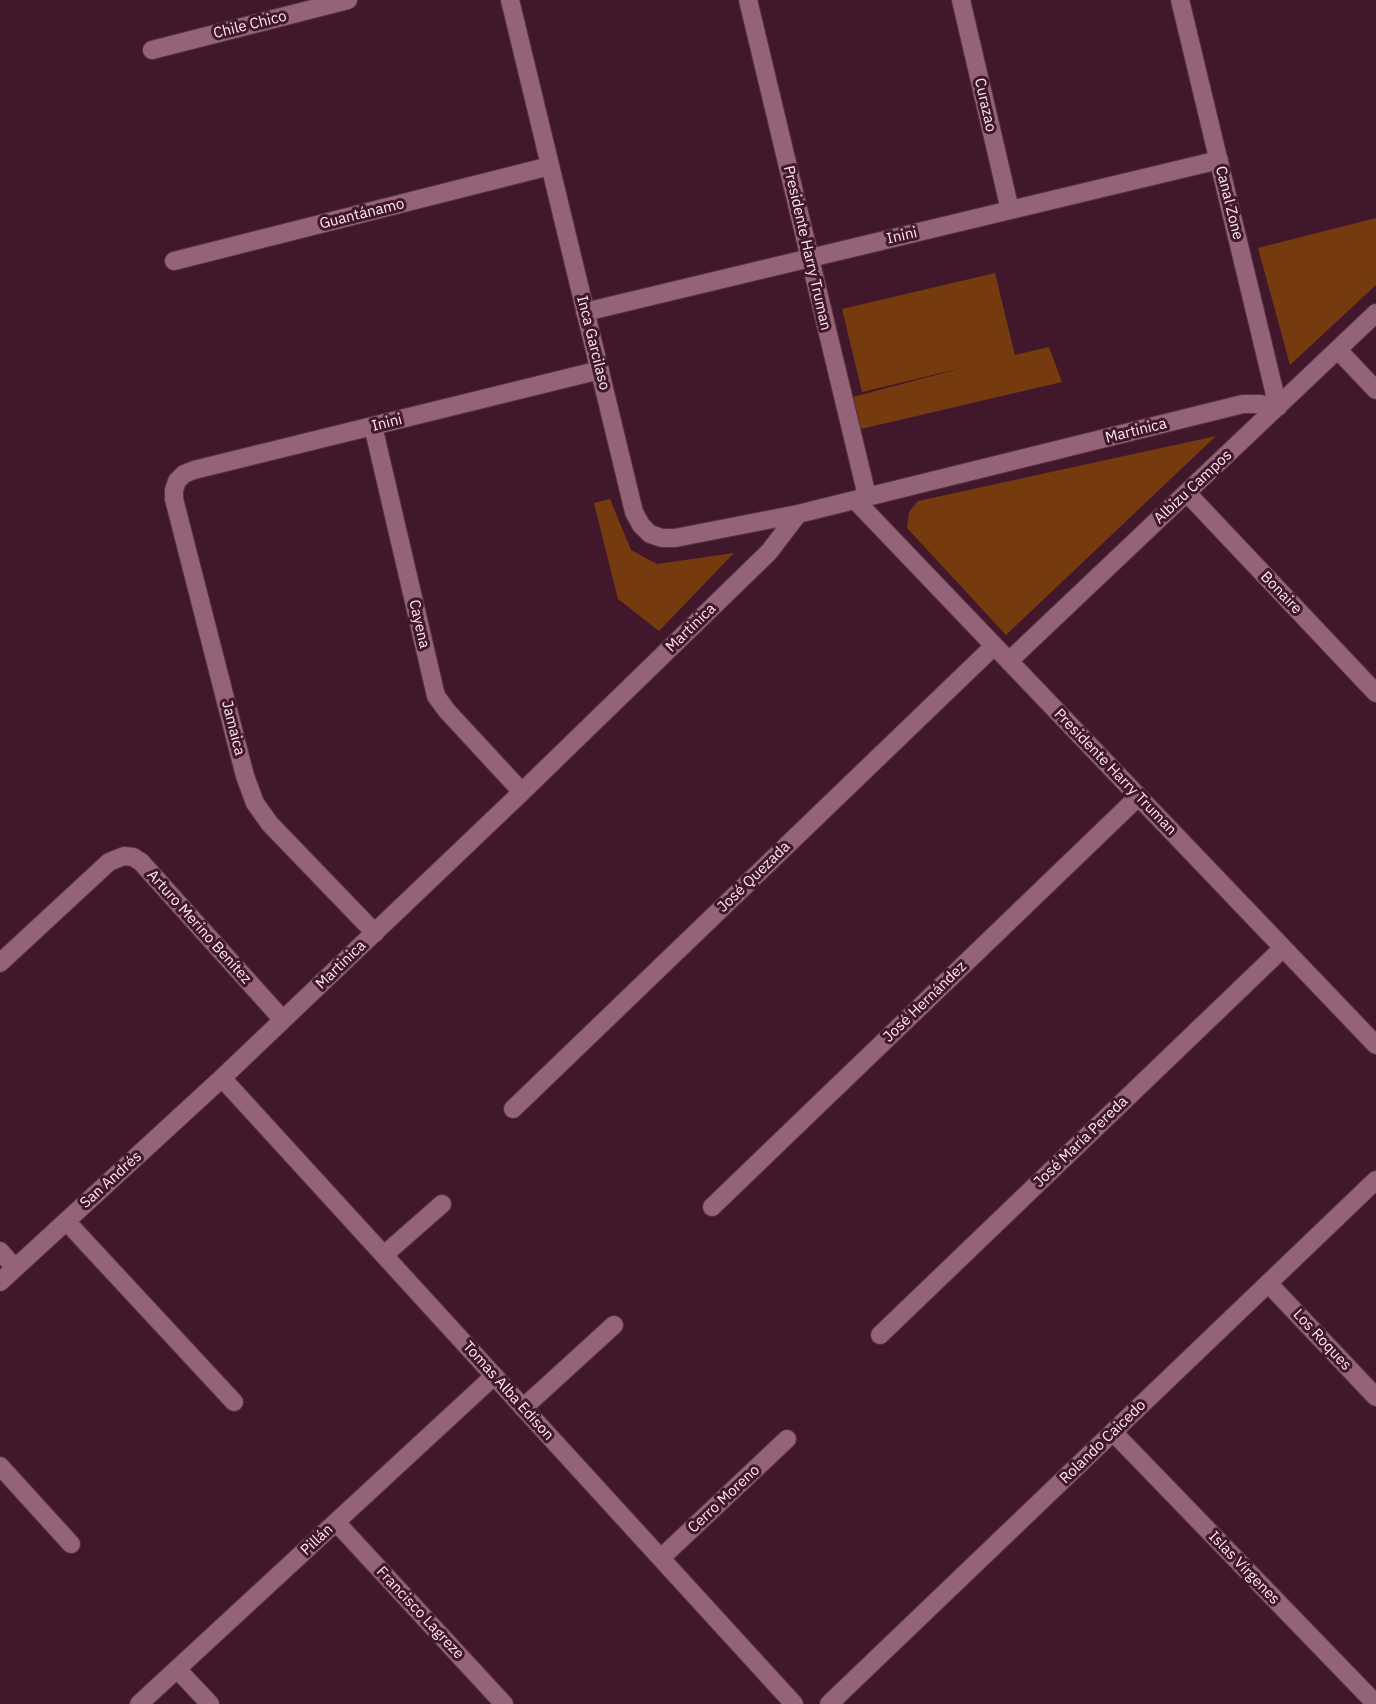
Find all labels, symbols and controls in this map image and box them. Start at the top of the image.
street label: Chile Chico [211,7,289,43]
street label: Curazao [970,76,1000,134]
street label: Presidente Harry Truman [779,164,835,332]
street label: Canal Zone [1211,164,1247,242]
street label: Guantánamo [318,195,406,233]
street label: Inini [885,224,919,248]
street label: Inca Garcilaso [573,294,613,392]
street label: Inini [370,411,404,435]
street label: Martinica [1103,415,1169,447]
street label: Albizu Campos [1150,446,1236,528]
street label: Bonaire [1256,568,1306,618]
street label: Cayena [405,598,433,650]
street label: Martinica [662,600,720,656]
street label: Jamaica [217,699,249,757]
street label: Presidente Harry Truman [1050,705,1180,839]
street label: José Quezada [714,838,794,916]
street label: Arturo Merino Benítez [143,866,255,988]
street label: Martinica [312,937,370,993]
street label: José Hernández [880,958,970,1046]
street label: José María Pereda [1030,1093,1132,1191]
street label: San Andrés [77,1148,145,1212]
street label: Los Roques [1289,1306,1355,1374]
street label: Tomas Alba Edison [459,1338,557,1444]
street label: Rolando Caicedo [1056,1396,1150,1488]
street label: Cerro Moreno [684,1461,764,1537]
street label: Pillán [297,1521,337,1559]
street label: Islas Vírgenes [1205,1528,1283,1608]
street label: Francisco Lagreze [372,1563,468,1663]

